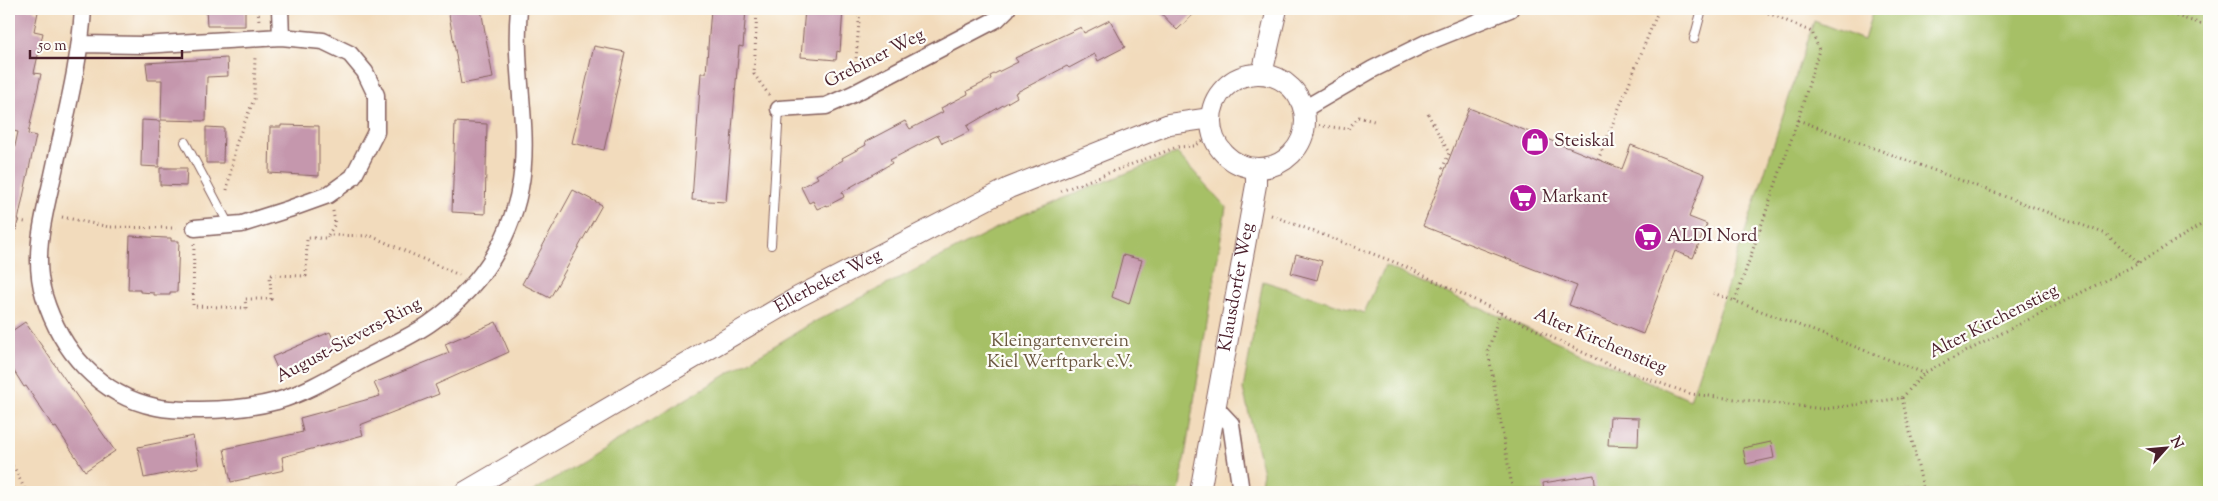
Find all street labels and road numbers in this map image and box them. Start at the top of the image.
street label: Grebiner Weg [820,22,930,95]
street label: Klausdorfer Weg [1213,221,1262,354]
street label: Ellerbeker Weg [770,243,887,321]
street label: Alter Kirchenstieg [1925,278,2063,366]
street label: August-Sievers-Ring [272,292,426,390]
street label: Alter Kirchenstieg [1529,302,1671,382]

